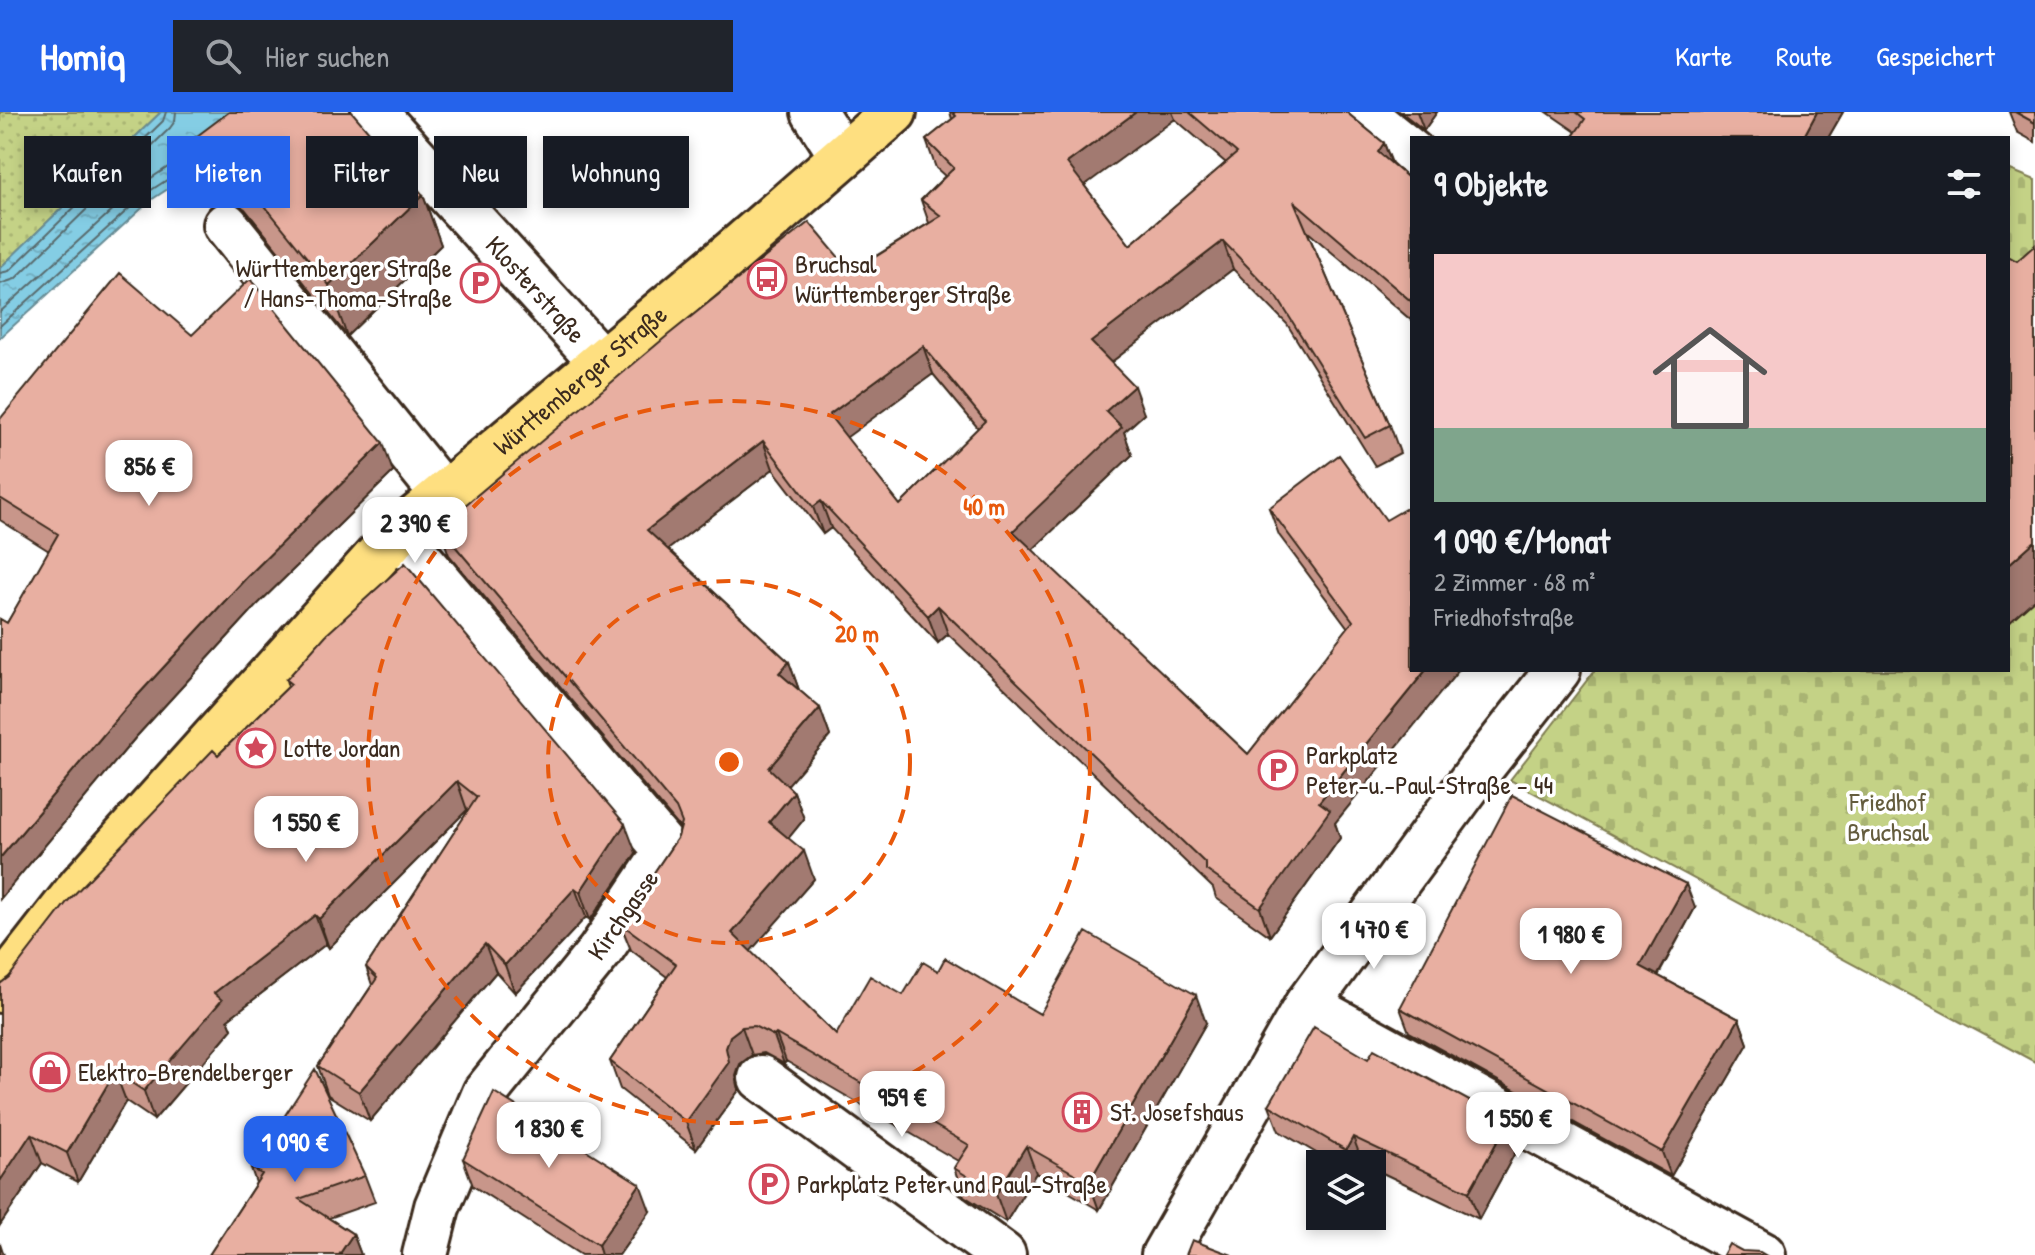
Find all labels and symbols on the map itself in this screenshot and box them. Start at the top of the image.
street label: Klosterstraße [478,228,594,350]
place label: Bruchsal Württemberger Straße [795,246,1012,311]
place label: Württemberger Straße / Hans-Thoma-Straße [235,250,452,315]
bus stop icon: Bruchsal Württemberger Straße [746,258,788,300]
parking icon: Württemberger Straße / Hans-Thoma-Straße [459,262,501,304]
street label: Württemberger Straße [486,297,674,463]
pin: 856 € [93,440,205,508]
text: 40 m [963,490,1005,522]
pin: 2 390 € [341,497,489,565]
text: 20 m [835,617,879,649]
place icon: Lotte Jordan [235,727,277,769]
place label: Lotte Jordan [284,730,401,765]
place label: Parkplatz Peter-u.-Paul-Straße – 44 [1306,737,1553,802]
centre of rings [715,748,743,776]
parking icon: Parkplatz Peter-u.-Paul-Straße – 44 [1257,749,1299,791]
park label: Friedhof Bruchsal [1847,784,1929,849]
pin: 1 550 € [232,796,380,864]
street label: Kirchgasse [579,863,666,967]
pin: 1 470 € [1300,903,1448,971]
pin: 1 980 € [1497,908,1645,976]
shop icon: Elektro-Brendelberger [29,1051,71,1093]
place label: Elektro-Brendelberger [78,1054,293,1089]
pin: 959 € [846,1071,958,1139]
building icon: St. Josefshaus [1061,1091,1103,1133]
pin: 1 550 € [1444,1092,1592,1160]
place label: St. Josefshaus [1110,1094,1244,1129]
pin: 1 830 € [475,1102,623,1170]
pin: 1 090 € [221,1116,369,1184]
parking icon: Parkplatz Peter und Paul-Straße [748,1163,790,1205]
place label: Parkplatz Peter und Paul-Straße [797,1166,1107,1201]

